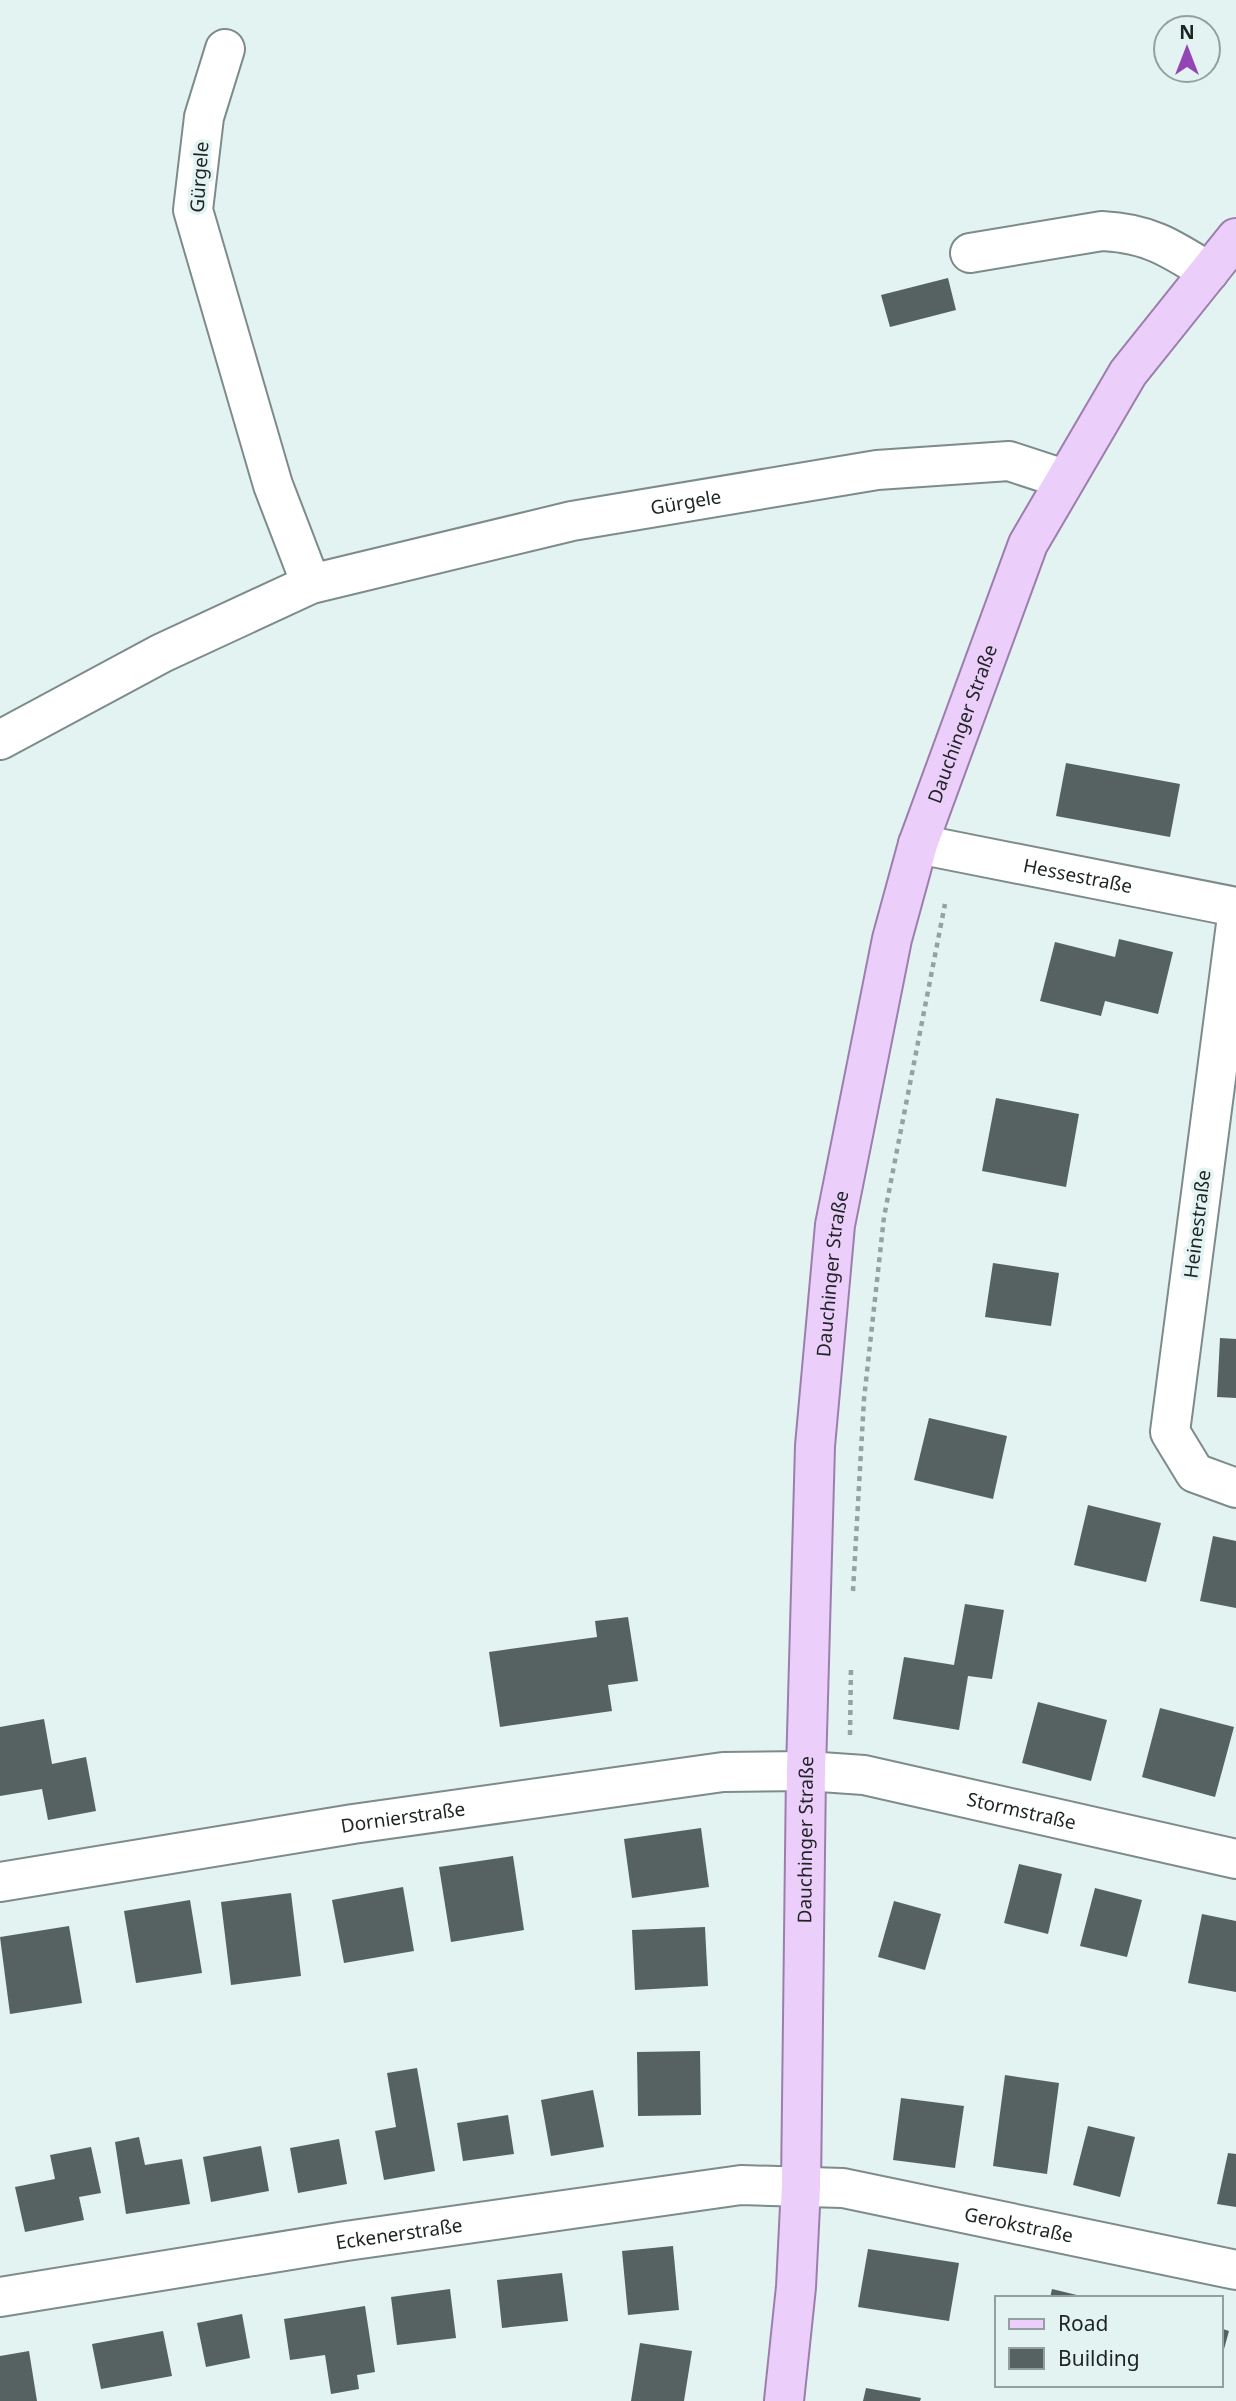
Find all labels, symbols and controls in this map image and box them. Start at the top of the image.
north arrow [1152,14,1222,84]
text: N [1179,19,1195,45]
street label: Gürgele [184,141,214,213]
street label: Gürgele [649,483,723,521]
street label: Dauchinger Straße [921,641,1003,807]
street label: Hessestraße [1021,852,1135,899]
street label: Heinestraße [1177,1168,1217,1280]
street label: Dauchinger Straße [810,1188,855,1358]
street label: Dauchinger Straße [791,1756,819,1924]
street label: Stormstraße [964,1786,1079,1836]
street label: Dornierstraße [339,1795,467,1839]
street label: Gerokstraße [962,2201,1075,2249]
street label: Eckenerstraße [334,2212,464,2255]
legend [995,2296,1222,2387]
text: Road [1058,2309,1108,2337]
text: Building [1058,2344,1140,2372]

